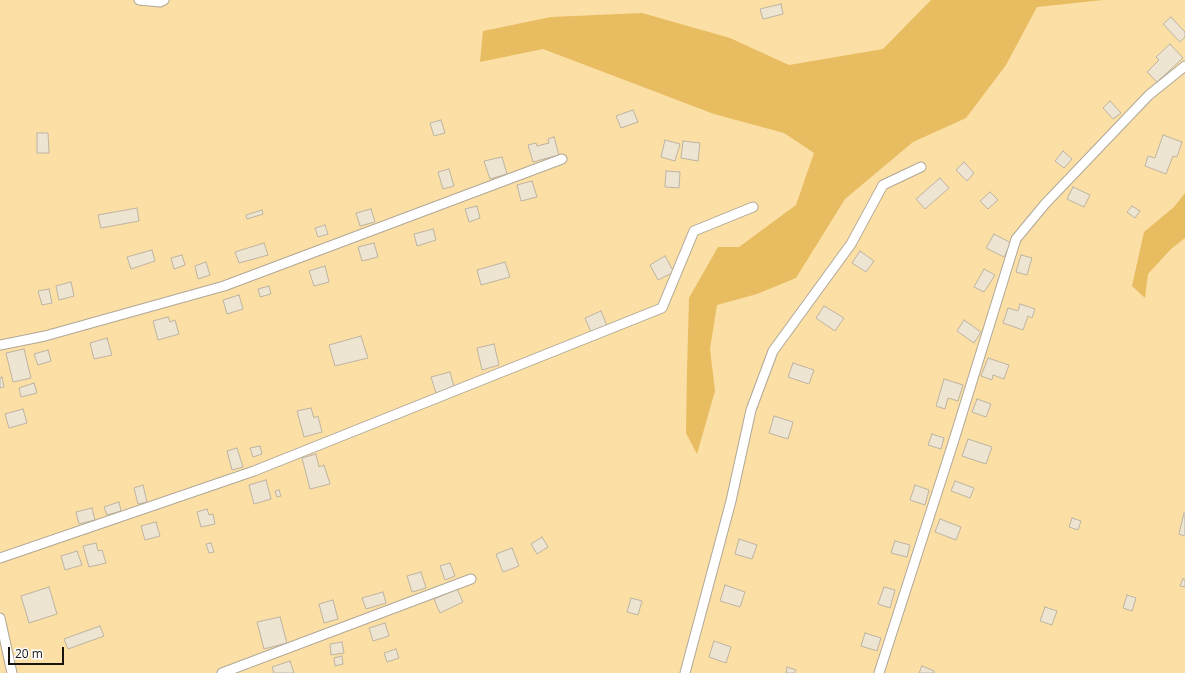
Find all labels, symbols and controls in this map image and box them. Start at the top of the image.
scale bar [10,639,66,665]
text: 20 m [15,645,43,662]

